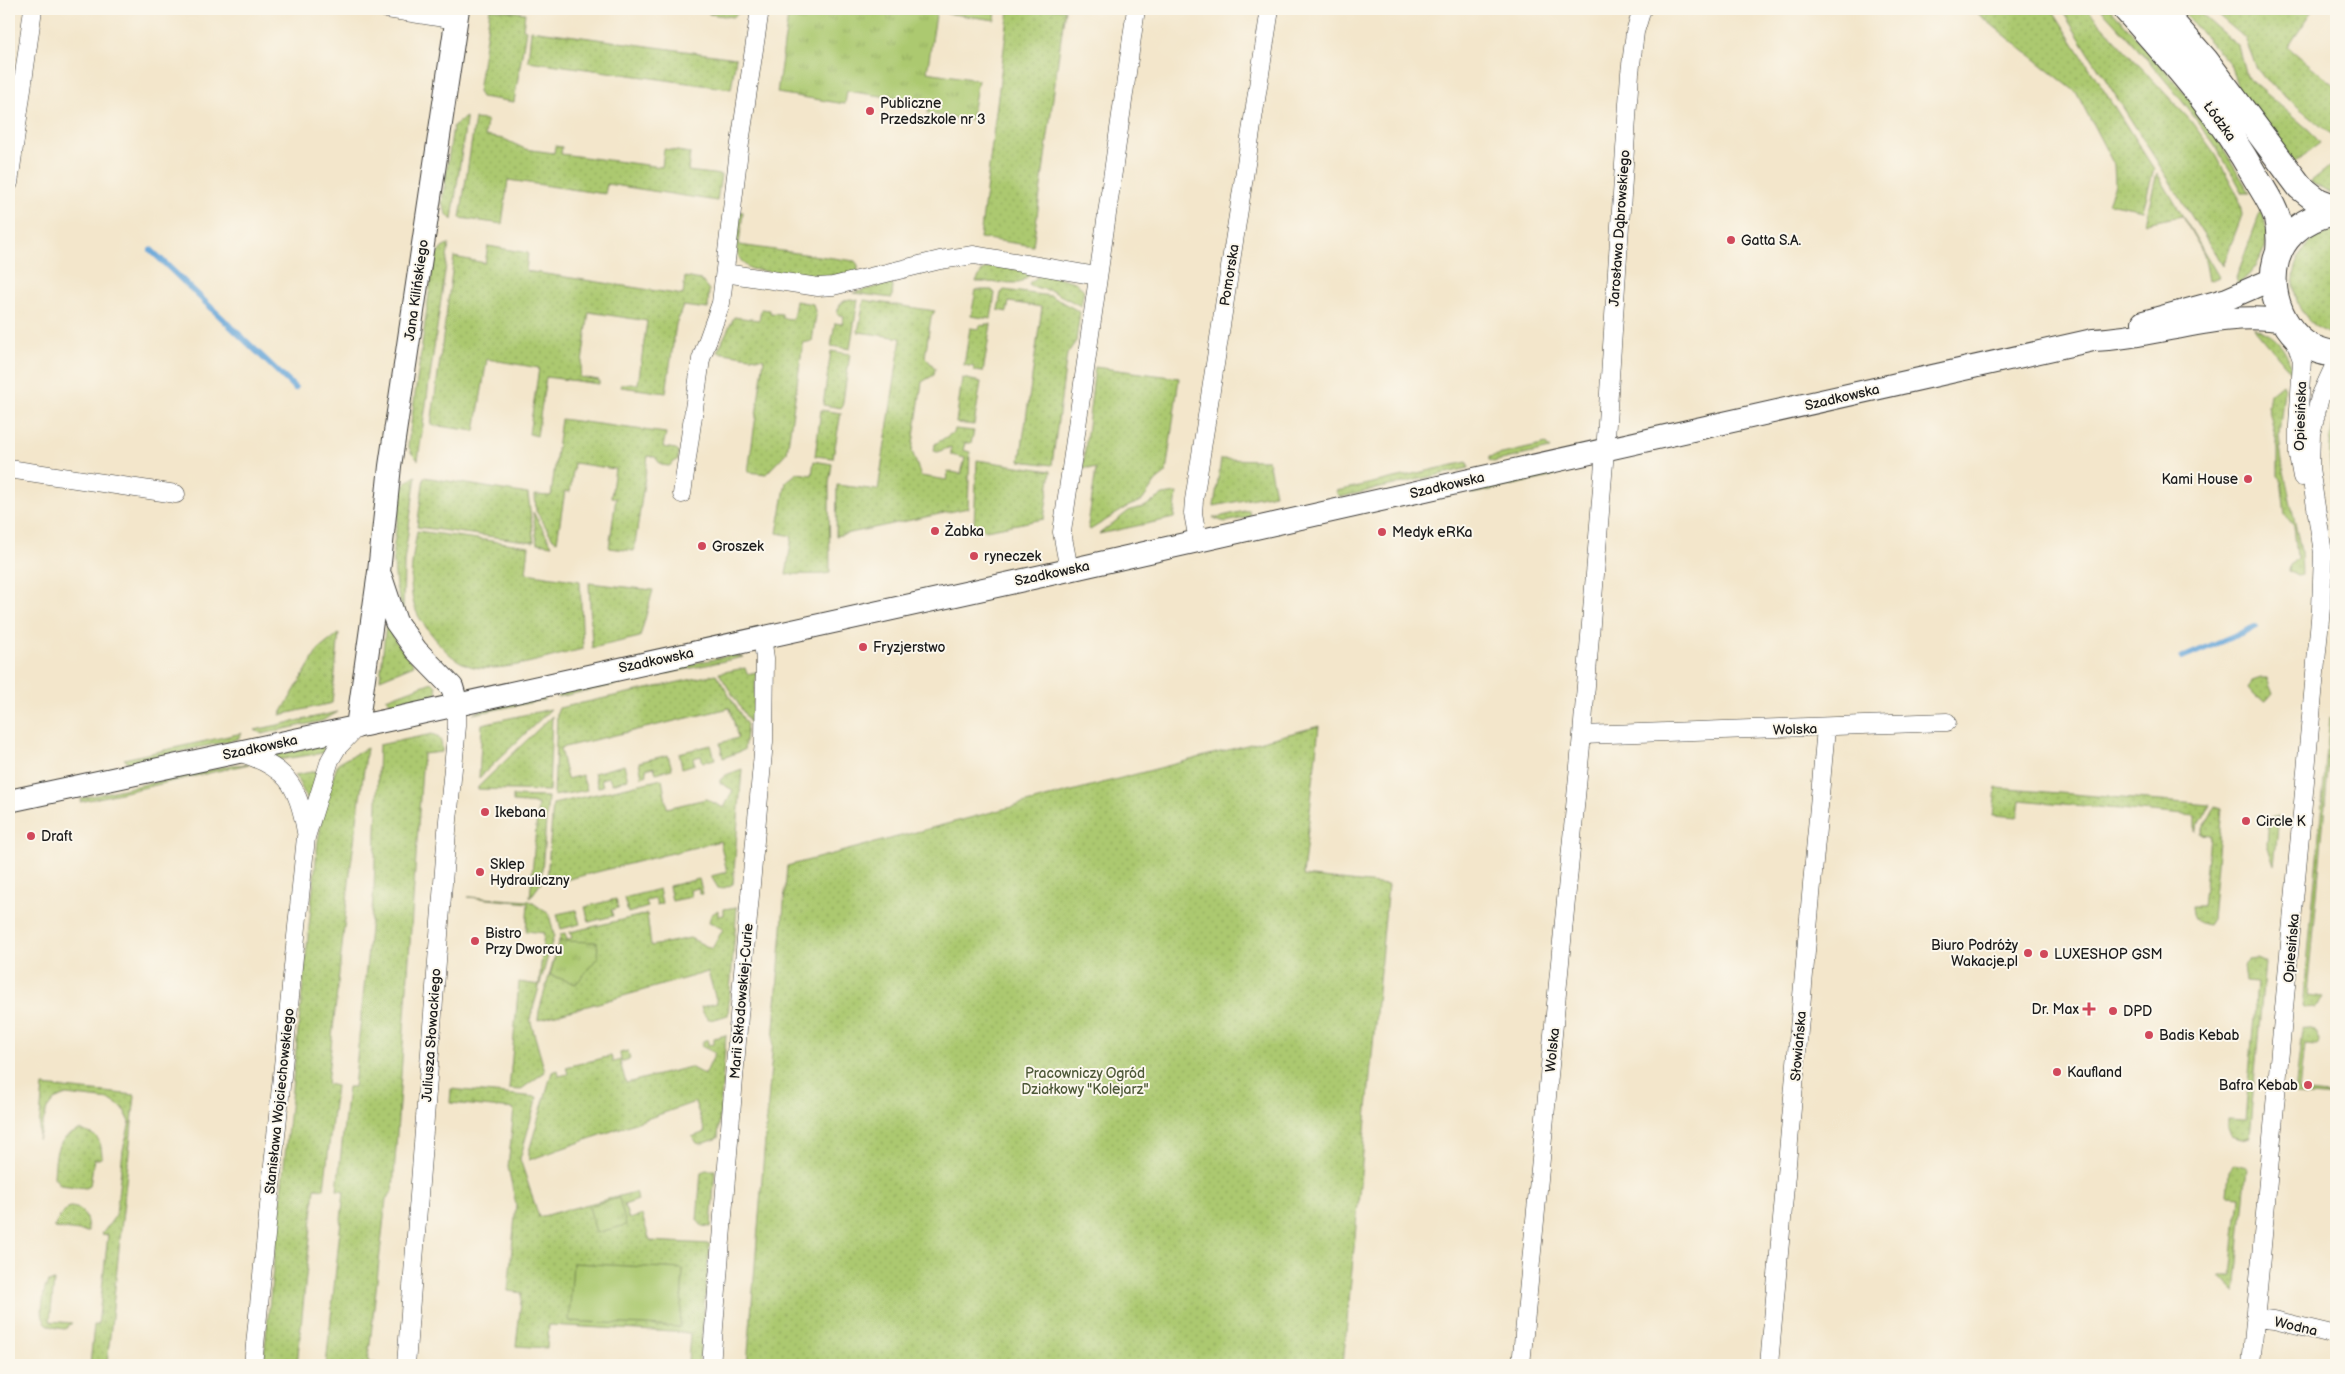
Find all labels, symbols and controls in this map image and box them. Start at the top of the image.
place label: Publiczne Przedszkole nr 3 [880,95,986,128]
street label: Łódzka [2200,98,2240,145]
marker: Publiczne Przedszkole nr 3 [864,105,876,117]
street label: Jarosława Dąbrowskiego [1606,149,1633,307]
place label: Gatta S.A. [1741,232,1802,249]
marker: Gatta S.A. [1725,234,1737,246]
street label: Jana Kilińskiego [401,238,432,342]
street label: Pomorska [1216,243,1243,307]
street label: Szadkowska [1803,381,1881,414]
street label: Opiesińska [2291,381,2310,451]
street label: Szadkowska [1408,469,1486,502]
place label: Kami House [2161,471,2238,488]
marker: Kami House [2242,473,2254,485]
place label: Żabka [944,522,984,540]
place label: Medyk eRKa [1392,524,1473,541]
marker: Żabka [929,525,941,537]
marker: Medyk eRKa [1376,526,1388,538]
place label: Groszek [712,538,764,555]
marker: Groszek [696,540,708,552]
place label: ryneczek [984,548,1042,565]
marker: ryneczek [968,550,980,562]
street label: Szadkowska [1013,557,1091,590]
place label: Fryzjerstwo [873,639,945,656]
marker: Fryzjerstwo [857,641,869,653]
street label: Szadkowska [617,644,695,677]
street label: Wolska [1772,720,1818,739]
street label: Szadkowska [221,731,299,764]
place label: Ikebana [495,804,546,821]
marker: Ikebana [479,806,491,818]
place label: Circle K [2256,813,2307,830]
marker: Circle K [2240,815,2252,827]
place label: Draft [41,828,73,845]
marker: Draft [25,830,37,842]
place label: Sklep Hydrauliczny [490,856,570,889]
marker: Sklep Hydrauliczny [474,866,486,878]
street label: Opiesińska [2280,913,2303,983]
street label: Marii Skłodowskiej-Curie [726,923,757,1080]
place label: Bistro Przy Dworcu [485,925,562,958]
marker: Bistro Przy Dworcu [469,935,481,947]
place label: Biuro Podróży Wakacje.pl [1931,937,2019,970]
place label: LUXESHOP GSM [2054,946,2162,963]
marker: Biuro Podróży Wakacje.pl [2022,947,2034,959]
marker: LUXESHOP GSM [2038,948,2050,960]
street label: Juliusza Słowackiego [418,968,445,1102]
place label: Dr. Max [2031,1001,2079,1018]
marker: Dr. Max [2083,1003,2095,1015]
place label: DPD [2123,1003,2152,1020]
marker: DPD [2107,1005,2119,1017]
street label: Stanisława Wojciechowskiego [261,1007,298,1195]
street label: Słowiańska [1787,1010,1810,1082]
street label: Wolska [1542,1027,1563,1073]
place label: Badis Kebab [2159,1027,2240,1044]
marker: Badis Kebab [2143,1029,2155,1041]
place label: Kaufland [2067,1064,2122,1081]
park label: Pracowniczy Ogród Działkowy "Kolejarz" [1021,1065,1149,1098]
marker: Kaufland [2051,1066,2063,1078]
place label: Bafra Kebab [2219,1077,2298,1094]
marker: Bafra Kebab [2302,1079,2314,1091]
street label: Wodna [2273,1313,2319,1340]

